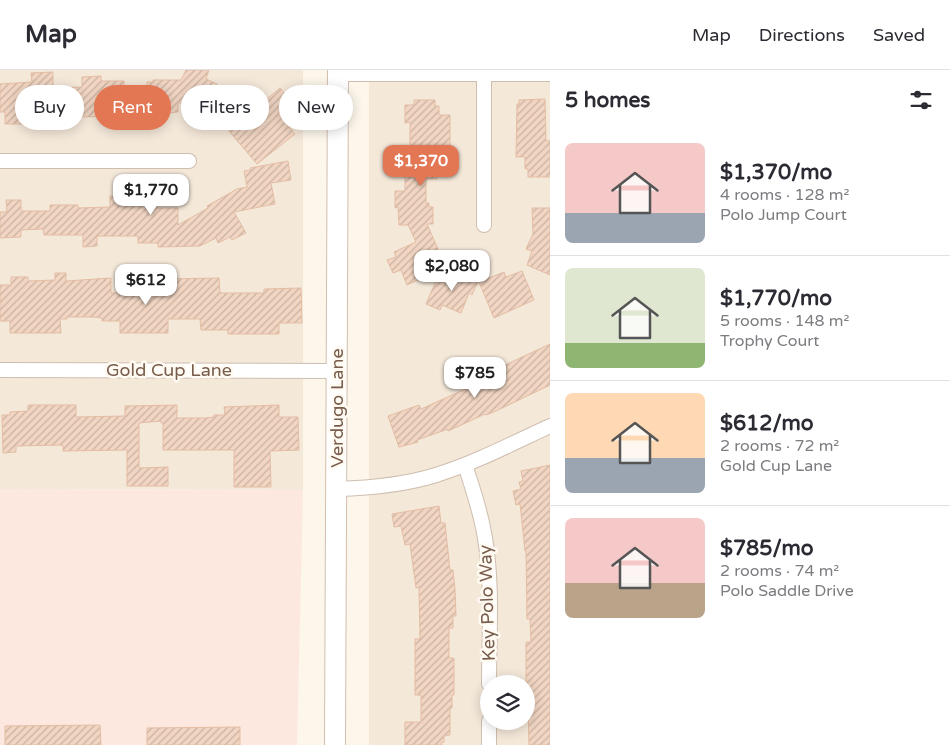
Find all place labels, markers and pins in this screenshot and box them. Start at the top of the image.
pin: $1,370 [380,144,462,187]
pin: $1,770 [110,174,192,216]
pin: $2,080 [411,250,493,292]
pin: $612 [116,264,176,306]
pin: $785 [445,356,505,399]

